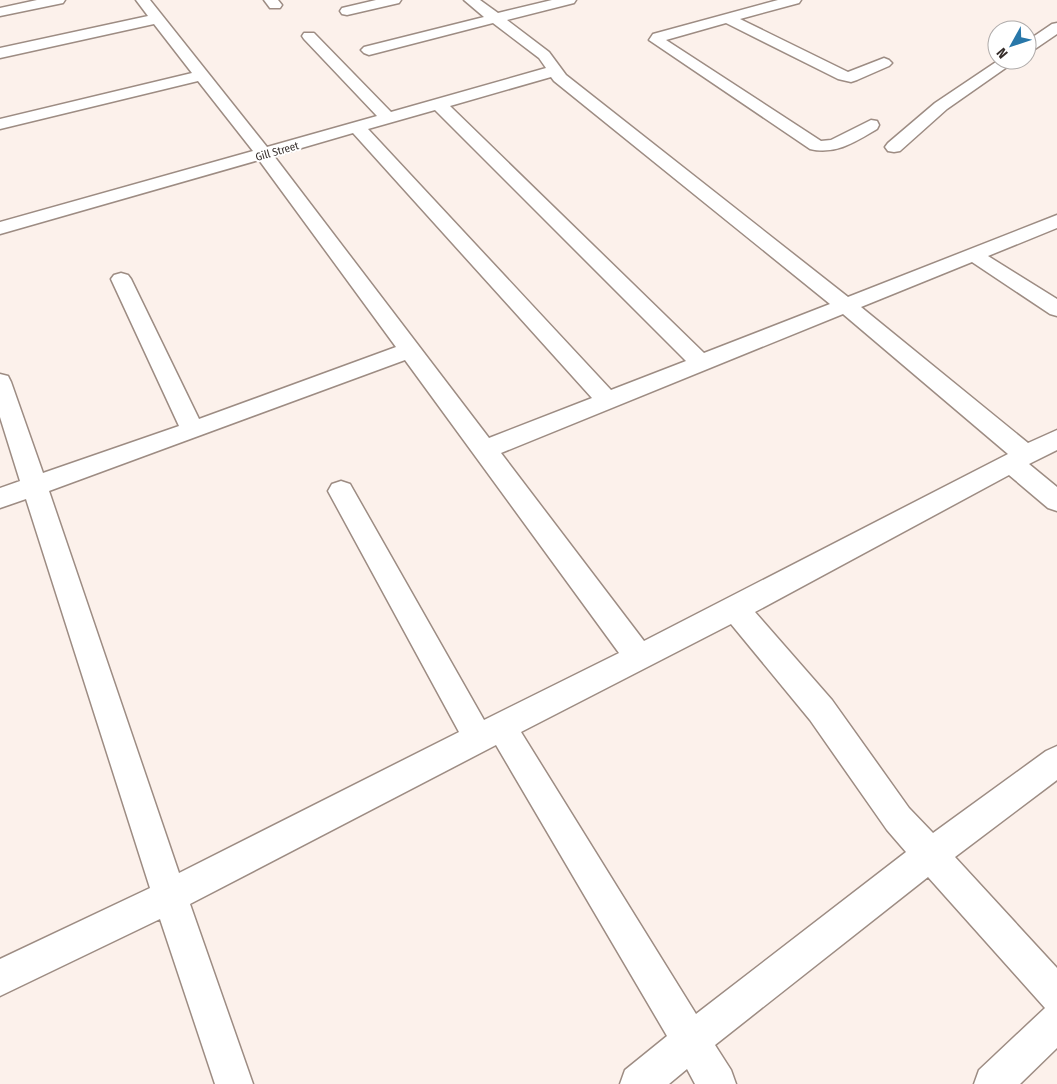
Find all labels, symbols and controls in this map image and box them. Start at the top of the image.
north arrow [987,20,1037,70]
text: N [993,44,1012,62]
street label: Gill Street [254,139,301,164]

